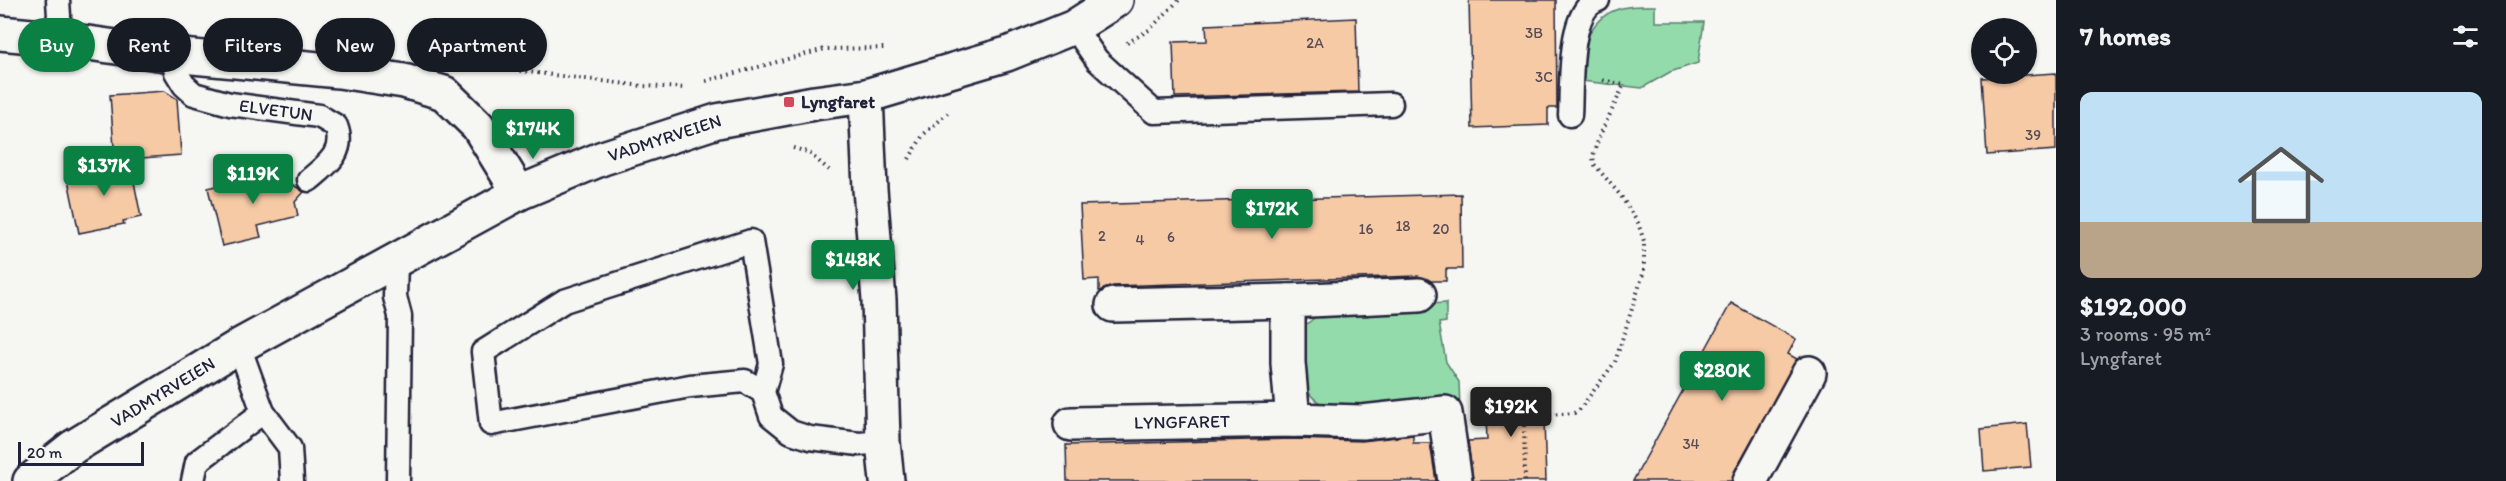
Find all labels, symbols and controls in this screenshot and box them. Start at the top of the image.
chip: Buy [18,18,95,72]
chip: Rent [107,18,191,72]
chip: Filters [203,18,303,72]
chip: New [315,18,395,72]
chip: Apartment [407,18,547,72]
map controls [1971,18,2037,84]
button: locate [1971,18,2037,84]
text: 7 homes [2080,20,2171,52]
icon: filters [2449,20,2482,53]
house number: 3B [1525,24,1543,42]
house number: 2A [1306,34,1324,52]
house number: 3C [1535,68,1553,86]
place label: Lyngfaret [801,91,875,113]
street label: ELVETUN [238,94,314,126]
marker: Lyngfaret [782,95,796,109]
pin: $174K [491,109,575,160]
street label: VADMYRVEIEN [605,109,724,167]
text: $174K [506,116,560,140]
house number: 39 [2025,126,2041,144]
icon: home [2227,131,2335,239]
pin: $137K [62,146,146,197]
text: $137K [77,153,131,177]
pin: $119K [211,154,295,205]
text: $119K [227,161,279,185]
pin: $172K [1230,189,1314,240]
text: $172K [1246,196,1298,220]
house number: 18 [1395,217,1411,235]
house number: 16 [1359,220,1374,238]
house number: 20 [1432,220,1450,238]
house number: 2 [1098,227,1106,245]
house number: 6 [1167,228,1175,246]
house number: 4 [1135,231,1145,249]
pin: $148K [811,240,895,291]
text: $148K [825,247,881,271]
text: $192,000 [2080,290,2187,322]
text: 3 rooms · 95 m² [2080,322,2211,346]
text: Lyngfaret [2080,346,2162,370]
pin: $280K [1680,351,1764,402]
street label: VADMYRVEIEN [107,352,219,432]
text: $280K [1694,358,1750,382]
pin: $192K [1469,387,1553,438]
text: $192K [1484,394,1538,418]
street label: LYNGFARET [1134,410,1230,434]
house number: 34 [1682,435,1700,453]
scale bar [18,439,144,466]
text: 20 m [27,443,62,462]

